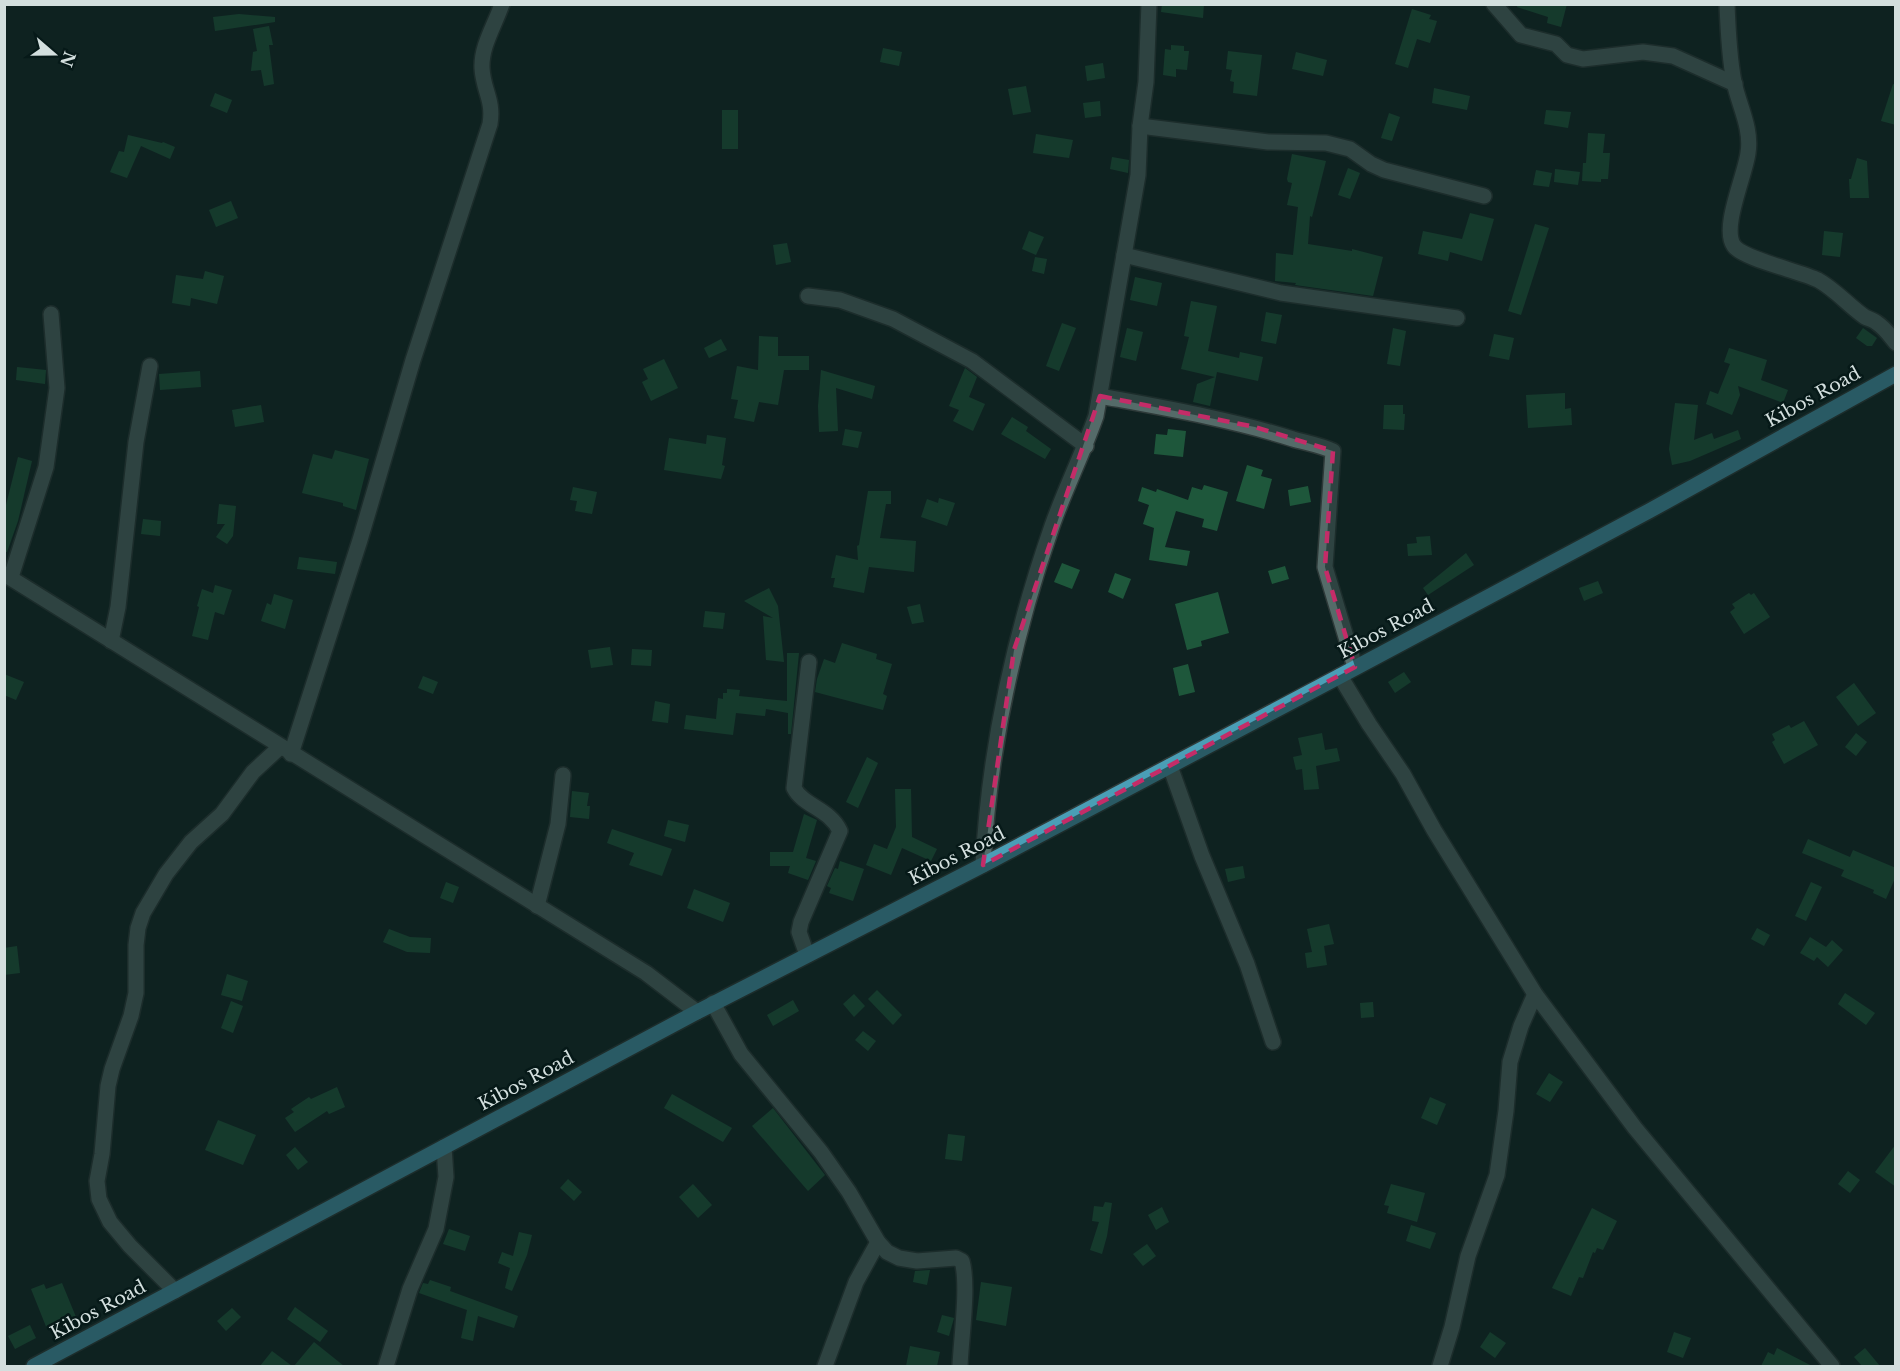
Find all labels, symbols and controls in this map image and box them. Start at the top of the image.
north arrow [24,24,84,84]
text: N [56,49,80,70]
street label: Kibos Road [1762,362,1864,432]
street label: Kibos Road [1335,595,1437,663]
street label: Kibos Road [905,822,1009,890]
street label: Kibos Road [475,1047,577,1115]
street label: Kibos Road [47,1276,149,1344]

